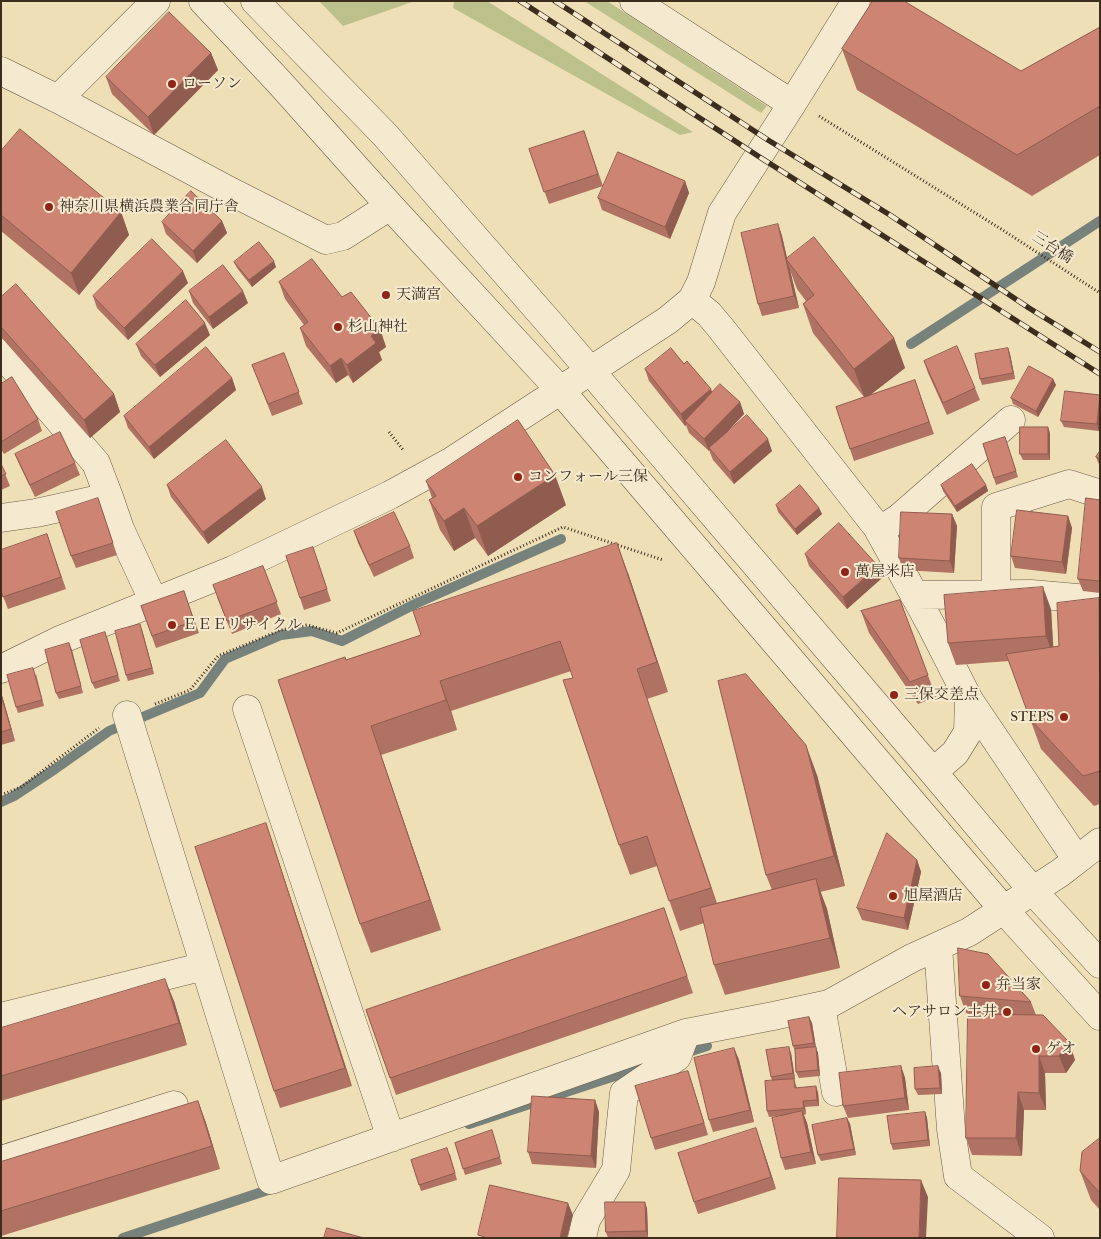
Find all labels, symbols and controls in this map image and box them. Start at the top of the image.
place label: ローソン [182,75,242,93]
marker: ローソン [166,78,178,90]
place label: 神奈川県横浜農業合同庁舎 [59,198,239,216]
marker: 神奈川県横浜農業合同庁舎 [43,201,55,213]
street label: 三台橋 [1028,228,1076,268]
place label: 天満宮 [396,286,441,304]
marker: 天満宮 [380,289,392,301]
place label: 杉山神社 [348,318,408,336]
marker: 杉山神社 [332,321,344,333]
place label: コンフォール三保 [528,468,648,486]
marker: コンフォール三保 [512,471,524,483]
place label: 萬屋米店 [855,563,915,581]
marker: 萬屋米店 [839,566,851,578]
place label: ＥＥＥリサイクル [182,616,302,634]
marker: ＥＥＥリサイクル [166,619,178,631]
place label: 三保交差点 [904,686,979,704]
marker: 三保交差点 [888,689,900,701]
place label: STEPS [1010,708,1054,726]
marker: STEPS [1058,711,1070,723]
place label: 旭屋酒店 [903,887,963,905]
marker: 旭屋酒店 [887,890,899,902]
place label: 弁当家 [996,976,1041,994]
marker: 弁当家 [980,979,992,991]
place label: ヘアサロン土井 [892,1003,997,1021]
marker: ヘアサロン土井 [1001,1006,1013,1018]
place label: ゲオ [1046,1040,1076,1058]
marker: ゲオ [1030,1043,1042,1055]

